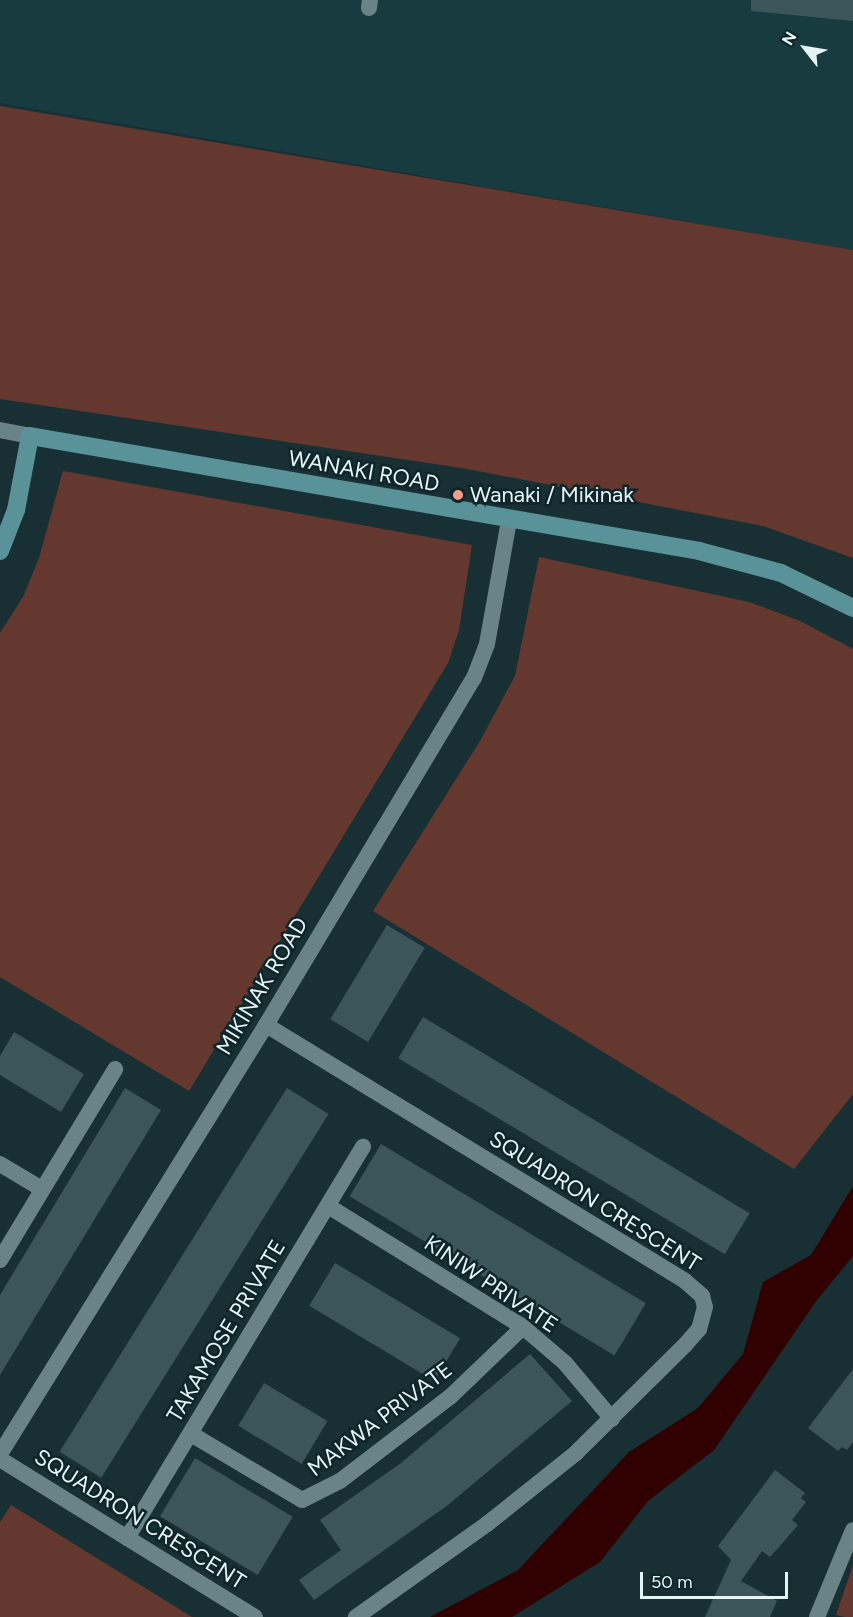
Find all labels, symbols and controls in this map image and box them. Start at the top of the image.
north arrow [775,18,835,78]
text: N [778,28,800,49]
street label: WANAKI ROAD [286,445,442,497]
place label: Wanaki / Mikinak [470,482,634,508]
marker: Wanaki / Mikinak [451,488,465,502]
street label: MIKINAK ROAD [211,913,313,1059]
street label: SQUADRON CRESCENT [485,1125,705,1277]
street label: KINIW PRIVATE [419,1230,563,1338]
street label: TAKAMOSE PRIVATE [161,1235,291,1427]
street label: MAKWA PRIVATE [303,1356,457,1482]
street label: SQUADRON CRESCENT [30,1443,250,1595]
scale bar [643,1560,792,1598]
text: 50 m [651,1571,693,1593]

